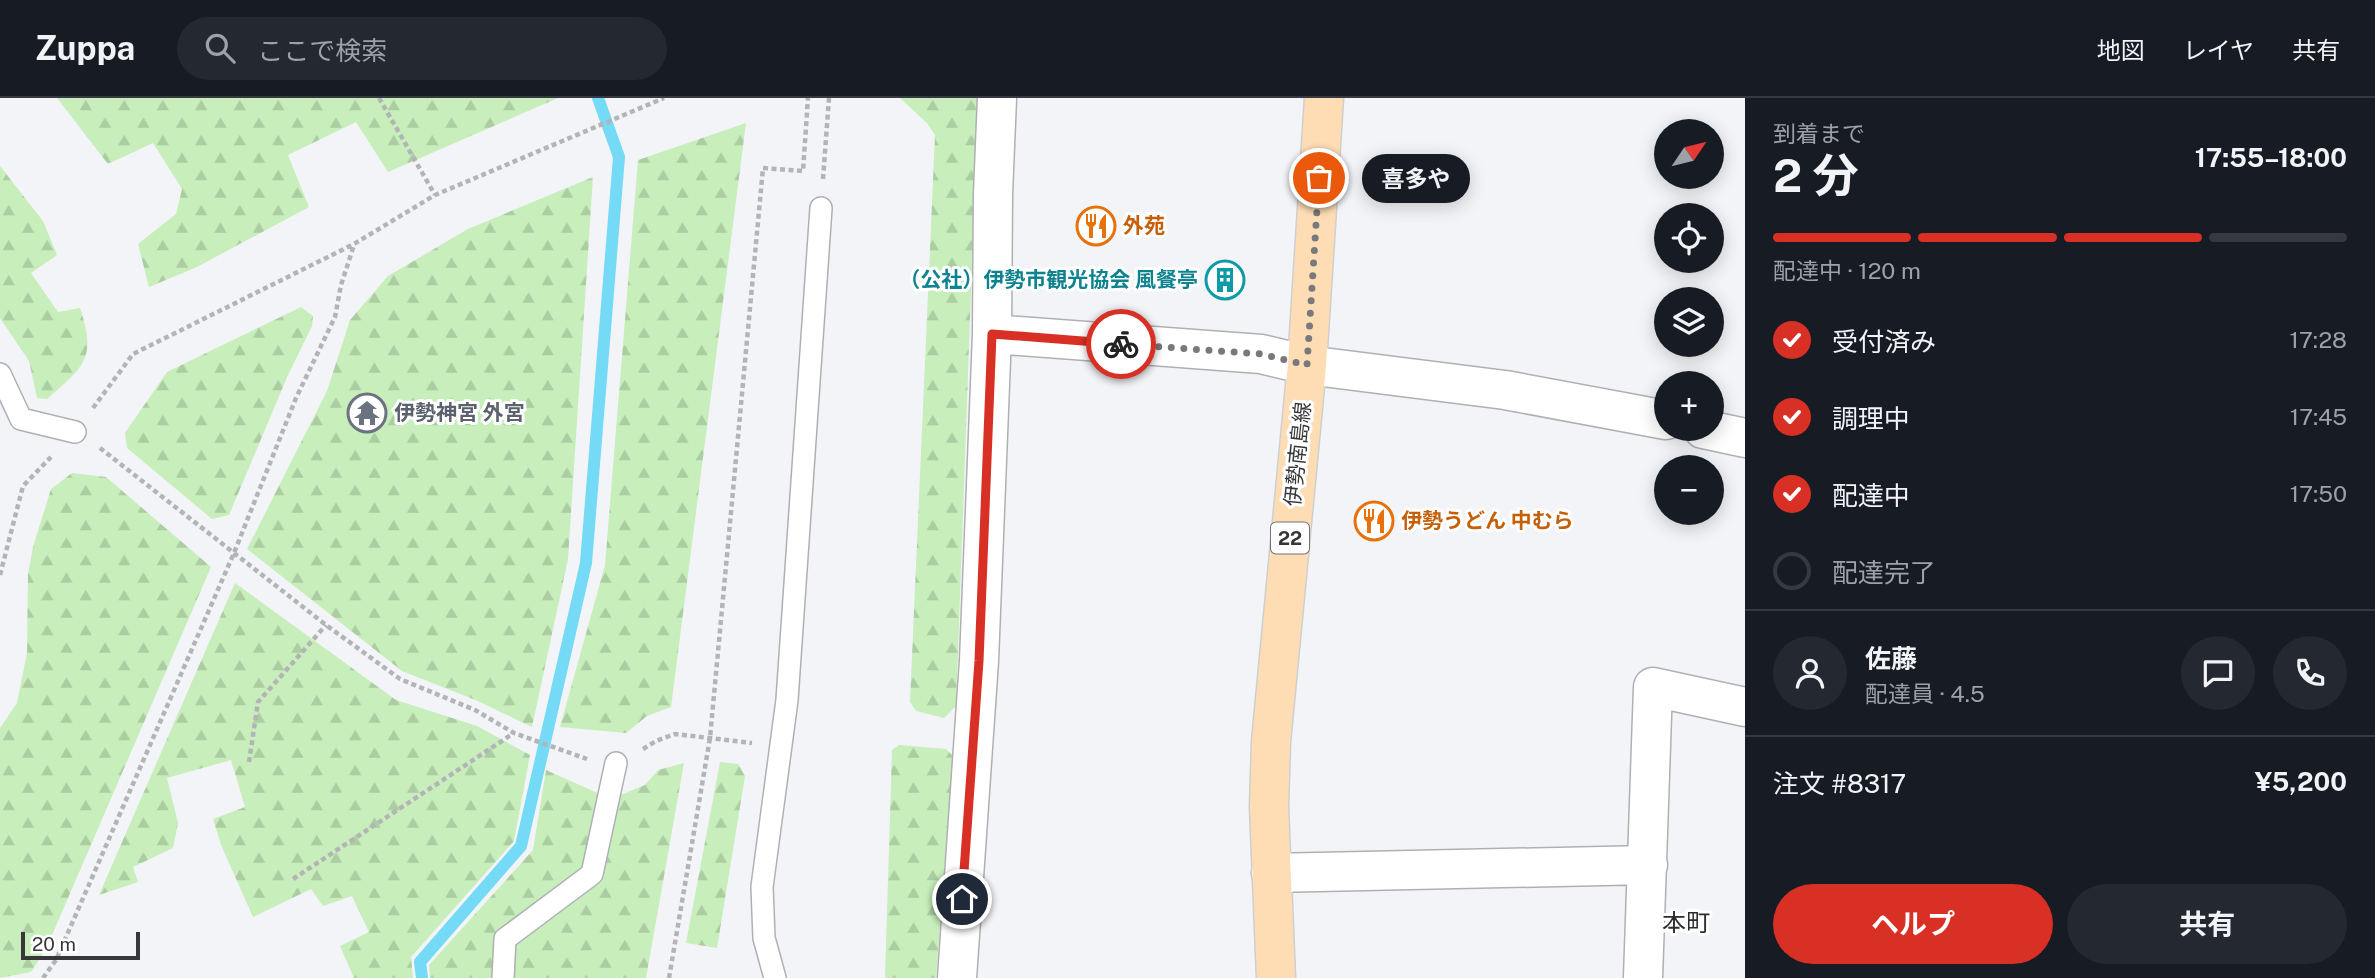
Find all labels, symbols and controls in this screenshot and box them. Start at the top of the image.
search box [177,17,667,80]
text: Zuppa [35,29,135,67]
icon: search [201,29,239,67]
text: ここで検索 [257,35,387,66]
text: 地図 [2097,36,2145,64]
text: レイヤ [2183,36,2254,64]
text: 共有 [2292,36,2340,64]
north arrow [1654,119,1724,189]
map controls [1654,119,1724,525]
text: 到着まで [1773,120,1865,147]
text: 17:55–18:00 [2195,142,2347,173]
pin [1289,148,1349,208]
text: 2 分 [1773,148,1859,202]
callout: 喜多や [1361,154,1470,202]
icon: bag [1300,159,1338,197]
text: 喜多や [1382,165,1451,192]
button: locate [1654,203,1724,273]
restaurant icon: 外苑 [1075,205,1117,247]
place label: 外苑 [1123,213,1165,238]
text: 配達中 · 120 m [1773,257,1921,284]
building icon: （公社）伊勢市観光協会 風餐亭 [1204,259,1246,301]
place label: （公社）伊勢市観光協会 風餐亭 [899,267,1198,292]
button: layers [1654,287,1724,357]
courier [1086,309,1156,379]
icon: check [1773,321,1811,359]
icon: bike [1102,325,1140,363]
text: 受付済み [1832,326,1936,357]
text: 17:28 [2290,326,2347,353]
button: + [1654,371,1724,441]
temple icon: 伊勢神宮 外宮 [346,392,388,434]
icon: check [1773,398,1811,436]
place label: 伊勢神宮 外宮 [394,400,525,425]
street label: 伊勢南島線 [1280,400,1315,507]
text: 調理中 [1832,403,1910,434]
text: 17:45 [2290,403,2347,430]
button: − [1654,455,1724,525]
icon: check [1773,475,1811,513]
text: 配達中 [1832,480,1910,511]
text: 17:50 [2290,480,2347,507]
restaurant icon: 伊勢うどん 中むら [1353,500,1395,542]
place label: 伊勢うどん 中むら [1401,508,1574,533]
road number: 22 [1271,522,1309,554]
text: 配達完了 [1832,557,1936,588]
button: person [1773,636,1847,710]
button: chat [2181,636,2255,710]
button: phone [2273,636,2347,710]
text: 佐藤 [1865,643,1917,674]
text: 配達員 · 4.5 [1865,680,1985,707]
text: ¥5,200 [2255,766,2347,797]
text: 注文 #8317 [1773,768,1906,799]
pin [932,869,992,929]
icon: home [943,880,981,918]
button: ヘルプ [1773,884,2053,964]
button: 共有 [2067,884,2347,964]
district label: 本町 [1662,908,1710,936]
scale bar [21,929,140,961]
text: 20 m [32,933,76,955]

